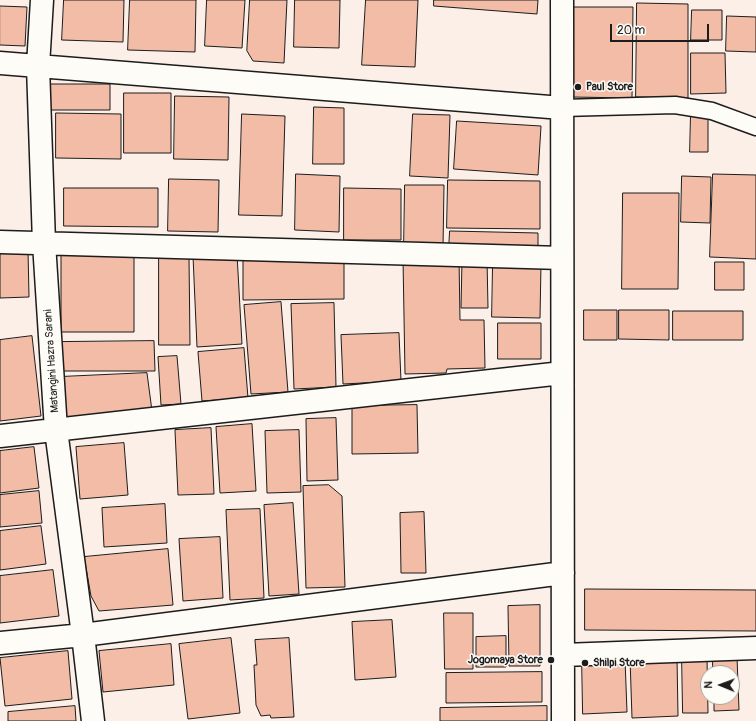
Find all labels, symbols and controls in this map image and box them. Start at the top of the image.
scale bar [612,16,711,42]
text: 20 m [617,23,645,38]
place label: Paul Store [586,80,633,94]
marker: Paul Store [573,82,583,92]
street label: Matangini Hazra Sarani [42,309,62,413]
place label: Jogomaya Store [468,653,543,667]
marker: Jogomaya Store [546,655,556,665]
place label: Shilpi Store [593,656,645,670]
marker: Shilpi Store [580,658,590,668]
north arrow [700,665,740,705]
text: N [702,681,715,689]

